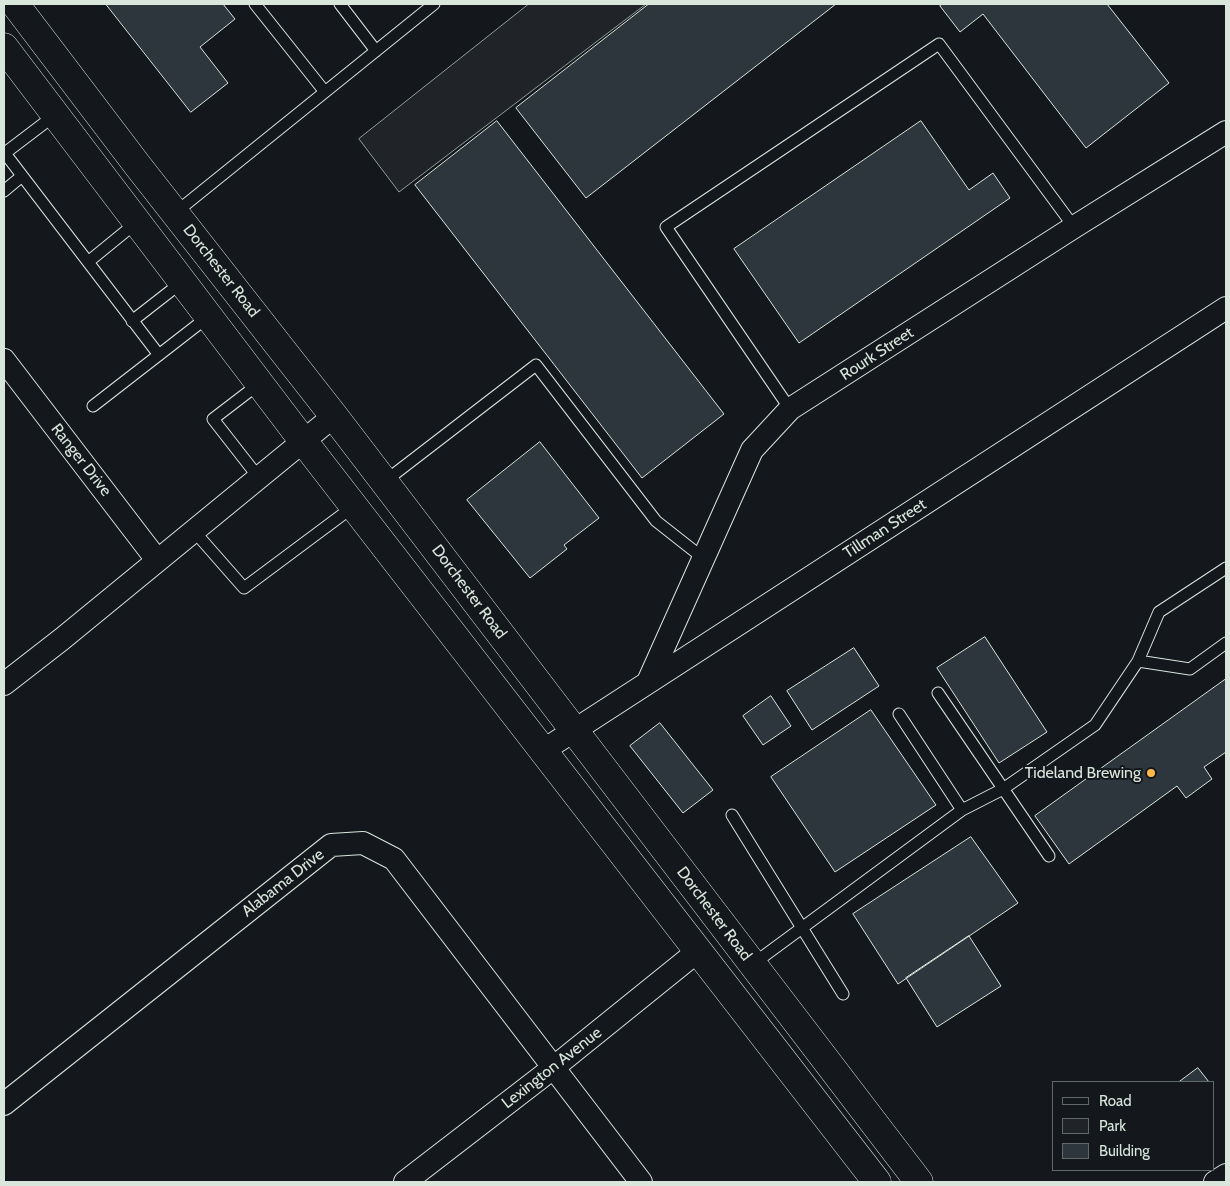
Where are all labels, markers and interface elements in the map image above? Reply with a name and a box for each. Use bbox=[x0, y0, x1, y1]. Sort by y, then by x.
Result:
street label: Dorchester Road bbox=[179, 221, 263, 321]
street label: Rourk Street bbox=[837, 323, 917, 385]
street label: Ranger Drive bbox=[47, 420, 115, 500]
street label: Tillman Street bbox=[840, 495, 930, 563]
street label: Dorchester Road bbox=[427, 541, 511, 643]
place label: Tideland Brewing bbox=[1025, 763, 1141, 783]
marker: Tideland Brewing bbox=[1145, 767, 1157, 779]
street label: Alabama Drive bbox=[238, 845, 328, 921]
street label: Dorchester Road bbox=[672, 863, 756, 965]
street label: Lexington Avenue bbox=[498, 1023, 606, 1113]
legend bbox=[1052, 1081, 1215, 1171]
text: Road bbox=[1099, 1092, 1132, 1110]
text: Park bbox=[1099, 1117, 1126, 1135]
text: Building bbox=[1099, 1142, 1150, 1160]

